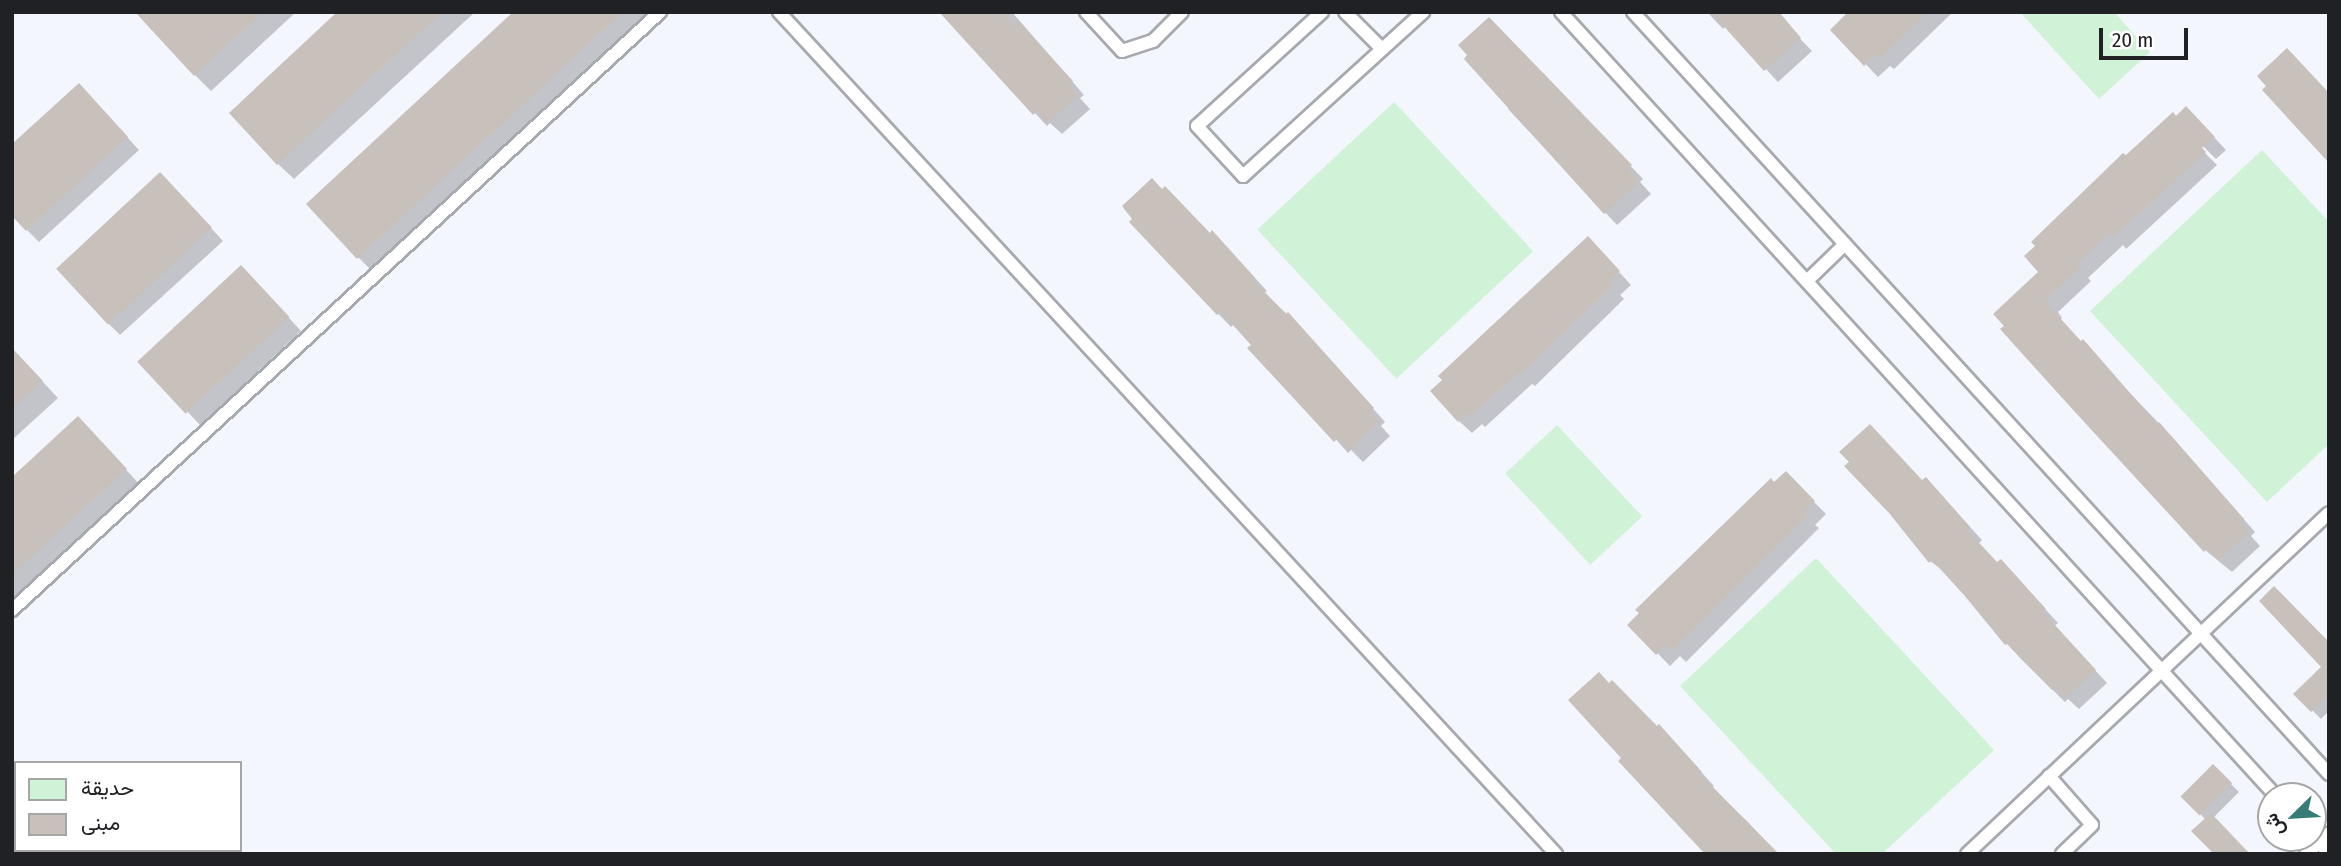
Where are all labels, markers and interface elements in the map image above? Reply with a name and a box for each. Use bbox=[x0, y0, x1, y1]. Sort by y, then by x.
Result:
scale bar bbox=[2103, 14, 2192, 58]
text: 20 m bbox=[2112, 27, 2153, 53]
legend bbox=[14, 761, 242, 852]
text: حديقة bbox=[81, 775, 134, 801]
north arrow bbox=[2257, 782, 2327, 852]
text: مبنى bbox=[81, 810, 120, 836]
text: ش bbox=[2259, 810, 2289, 840]

